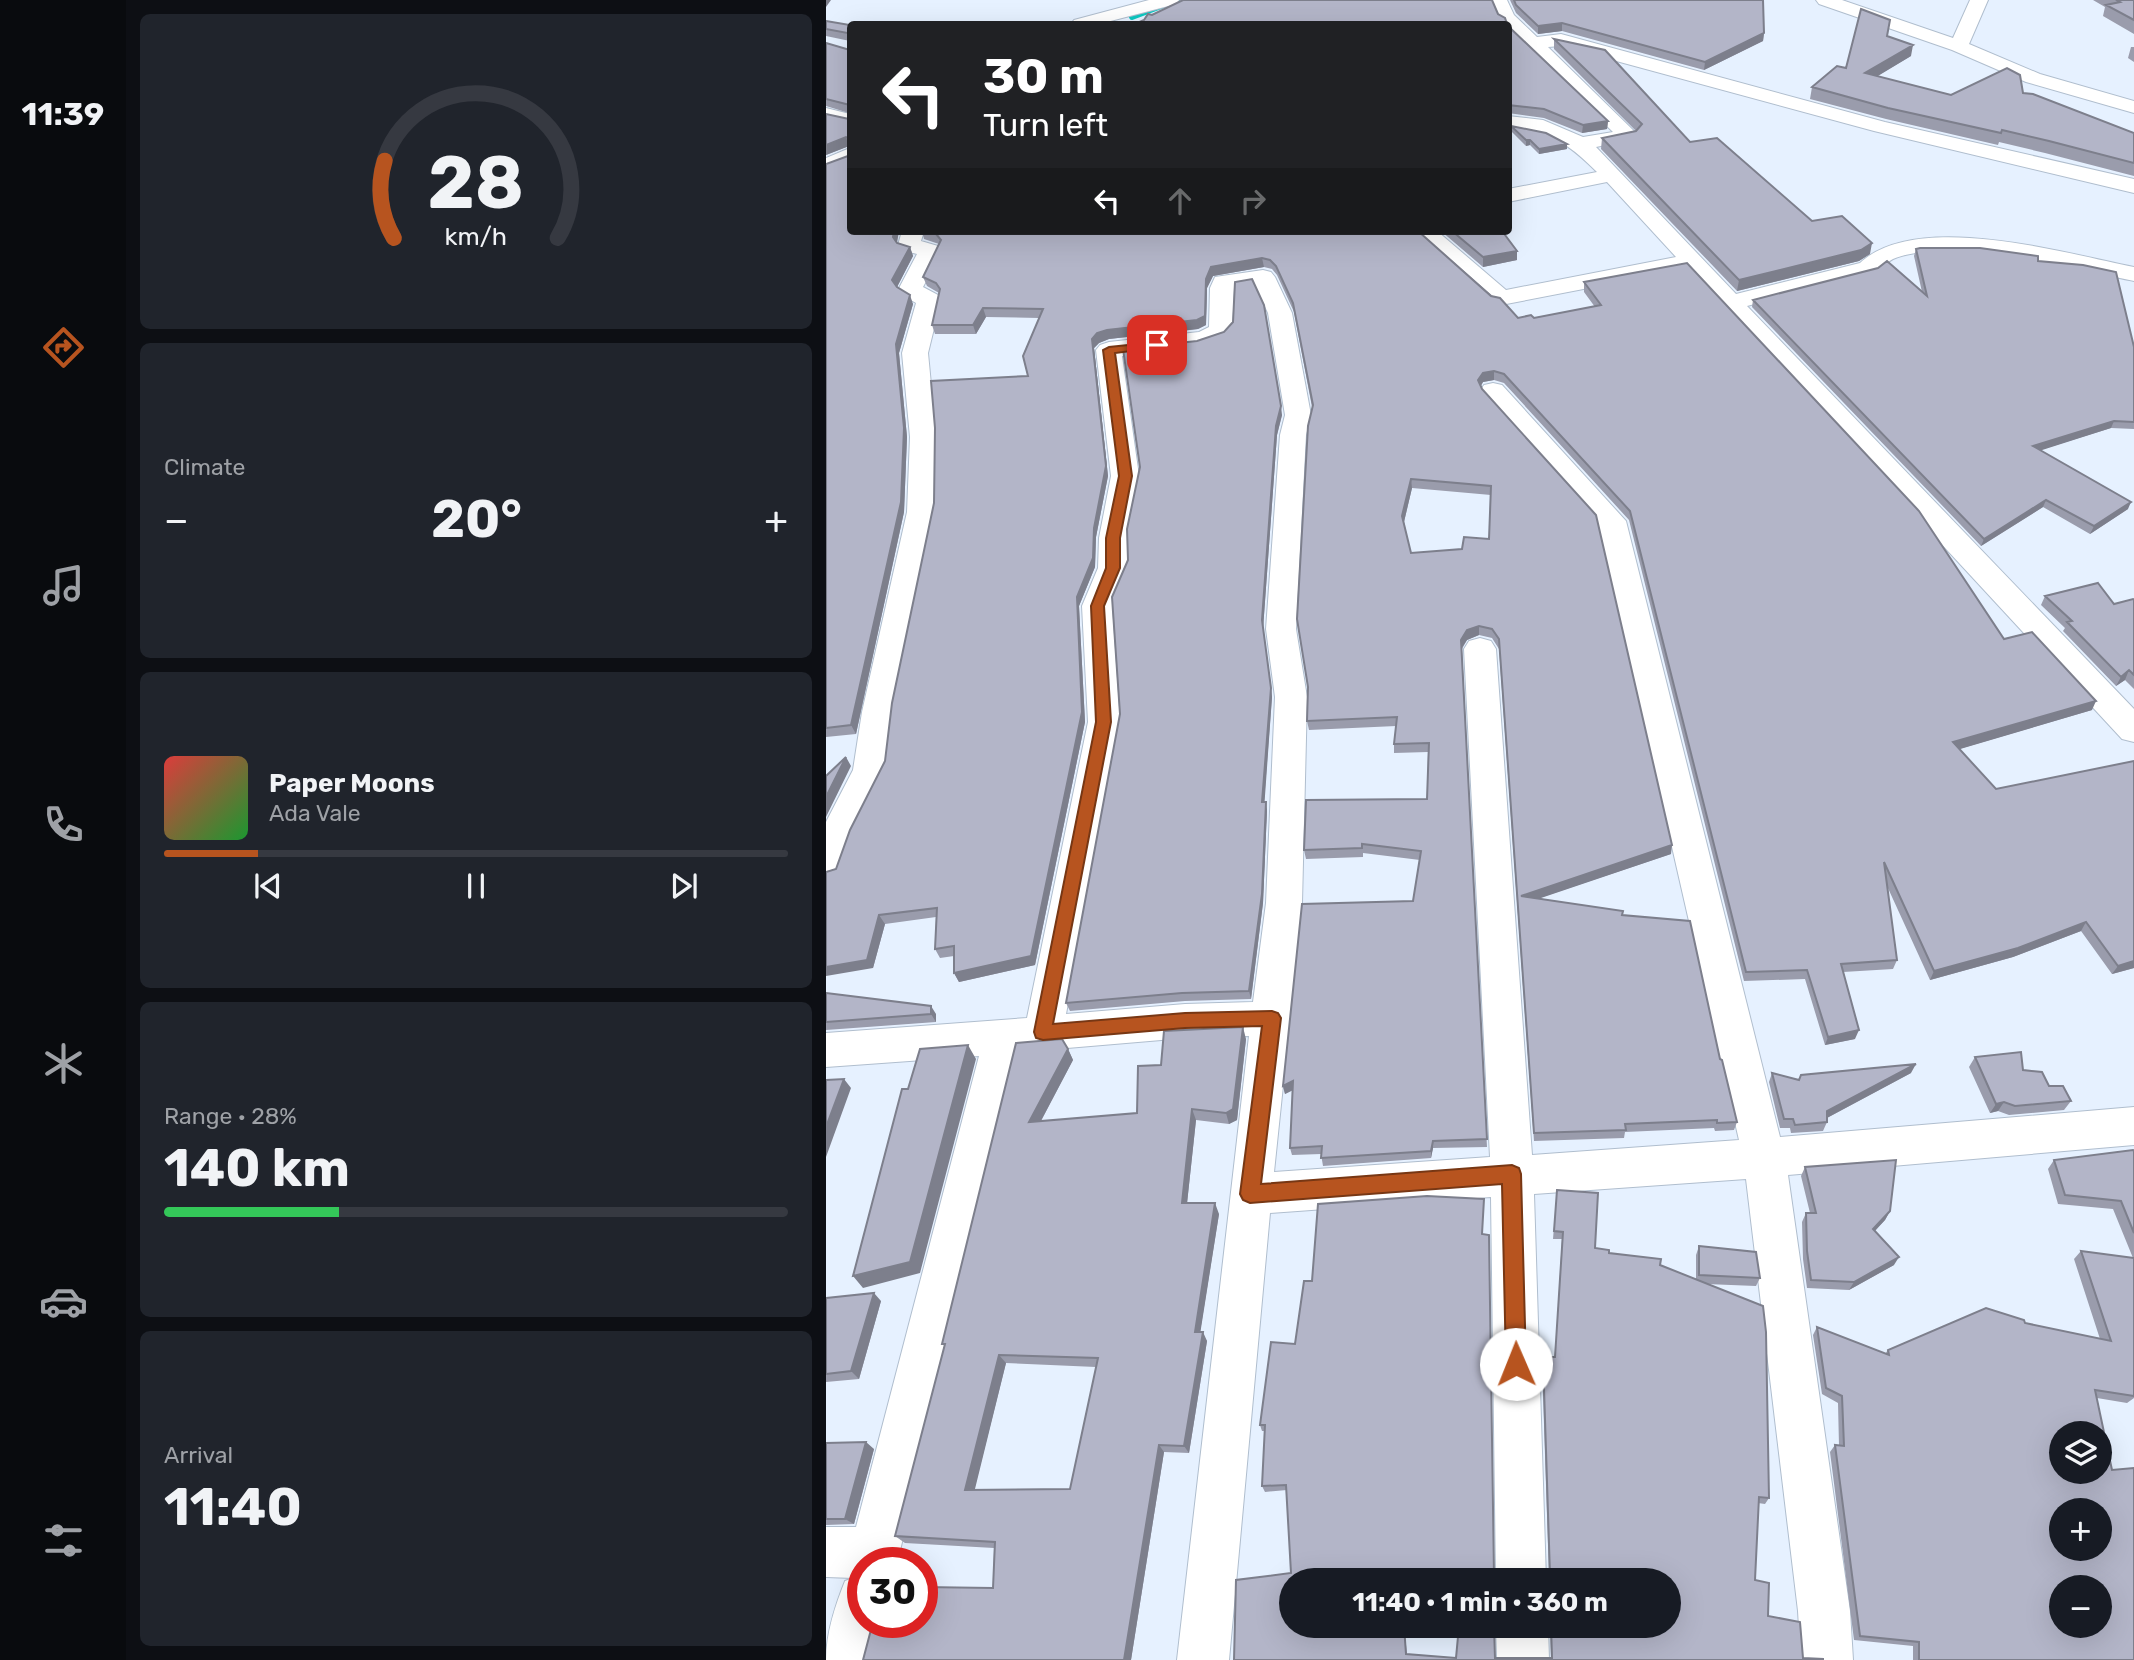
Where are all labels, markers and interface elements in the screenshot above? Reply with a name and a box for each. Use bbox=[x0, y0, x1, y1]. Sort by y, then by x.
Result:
text: 30 m bbox=[983, 47, 1104, 105]
icon: left bbox=[868, 49, 959, 140]
text: 11:39 bbox=[22, 95, 104, 133]
text: Turn left bbox=[983, 106, 1108, 144]
text: 28 bbox=[428, 140, 524, 226]
icon: left bbox=[1088, 182, 1126, 220]
icon: ahead bbox=[1161, 182, 1199, 220]
icon: right bbox=[1234, 182, 1272, 220]
text: km/h bbox=[445, 221, 507, 250]
pin bbox=[1127, 315, 1187, 375]
icon: directions bbox=[39, 323, 88, 372]
icon: arrive bbox=[1138, 326, 1176, 364]
text: Climate bbox=[164, 453, 245, 481]
text: 20° bbox=[431, 488, 522, 550]
text: − bbox=[164, 497, 189, 543]
text: + bbox=[764, 497, 788, 543]
icon: music bbox=[39, 561, 88, 610]
text: Paper Moons bbox=[269, 768, 435, 799]
text: Ada Vale bbox=[269, 799, 361, 827]
icon: phone bbox=[39, 800, 88, 849]
icon: previous bbox=[249, 867, 287, 905]
icon: pause bbox=[457, 867, 495, 905]
icon: next bbox=[665, 867, 703, 905]
icon: climate bbox=[39, 1039, 88, 1088]
text: Range · 28% bbox=[164, 1102, 297, 1130]
text: 140 km bbox=[164, 1137, 350, 1199]
icon: car bbox=[39, 1277, 88, 1326]
position arrow bbox=[1479, 1327, 1553, 1401]
map controls bbox=[2049, 1421, 2112, 1638]
button: layers bbox=[2049, 1421, 2112, 1484]
text: Arrival bbox=[164, 1441, 233, 1469]
text: 11:40 bbox=[164, 1476, 302, 1538]
button: + bbox=[2049, 1498, 2112, 1561]
icon: filters bbox=[39, 1516, 88, 1565]
speed limit sign: 30 bbox=[847, 1547, 938, 1638]
button: − bbox=[2049, 1575, 2112, 1638]
text: 11:40 · 1 min · 360 m bbox=[1352, 1587, 1608, 1618]

